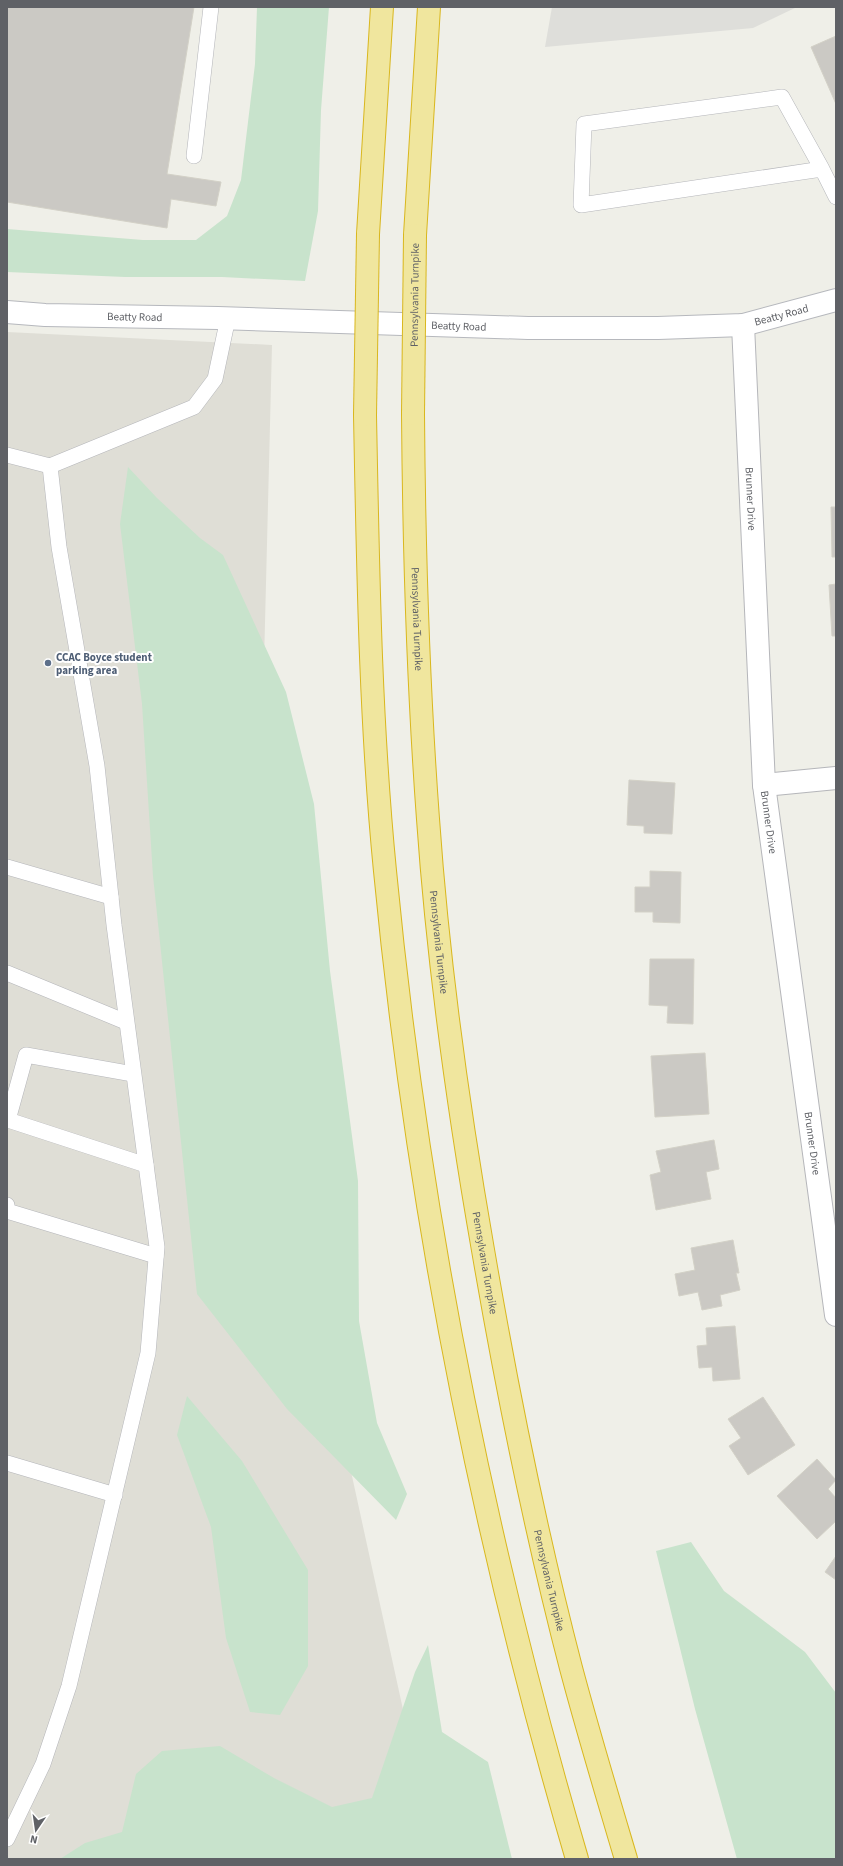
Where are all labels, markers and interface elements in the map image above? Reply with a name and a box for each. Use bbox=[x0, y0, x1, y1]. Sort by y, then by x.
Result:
street label: Pennsylvania Turnpike bbox=[407, 242, 423, 347]
street label: Beatty Road bbox=[753, 301, 810, 330]
street label: Beatty Road bbox=[107, 309, 163, 325]
street label: Beatty Road bbox=[431, 318, 487, 335]
street label: Brunner Drive bbox=[741, 467, 759, 532]
street label: Pennsylvania Turnpike bbox=[408, 567, 426, 672]
place label: CCAC Boyce student parking area bbox=[56, 650, 153, 678]
marker: CCAC Boyce student parking area bbox=[43, 658, 53, 668]
street label: Brunner Drive bbox=[757, 790, 780, 855]
street label: Pennsylvania Turnpike bbox=[426, 890, 452, 995]
street label: Brunner Drive bbox=[800, 1111, 824, 1176]
street label: Pennsylvania Turnpike bbox=[469, 1210, 501, 1316]
street label: Pennsylvania Turnpike bbox=[530, 1528, 568, 1633]
north arrow bbox=[16, 1810, 56, 1850]
text: N bbox=[29, 1831, 39, 1847]

